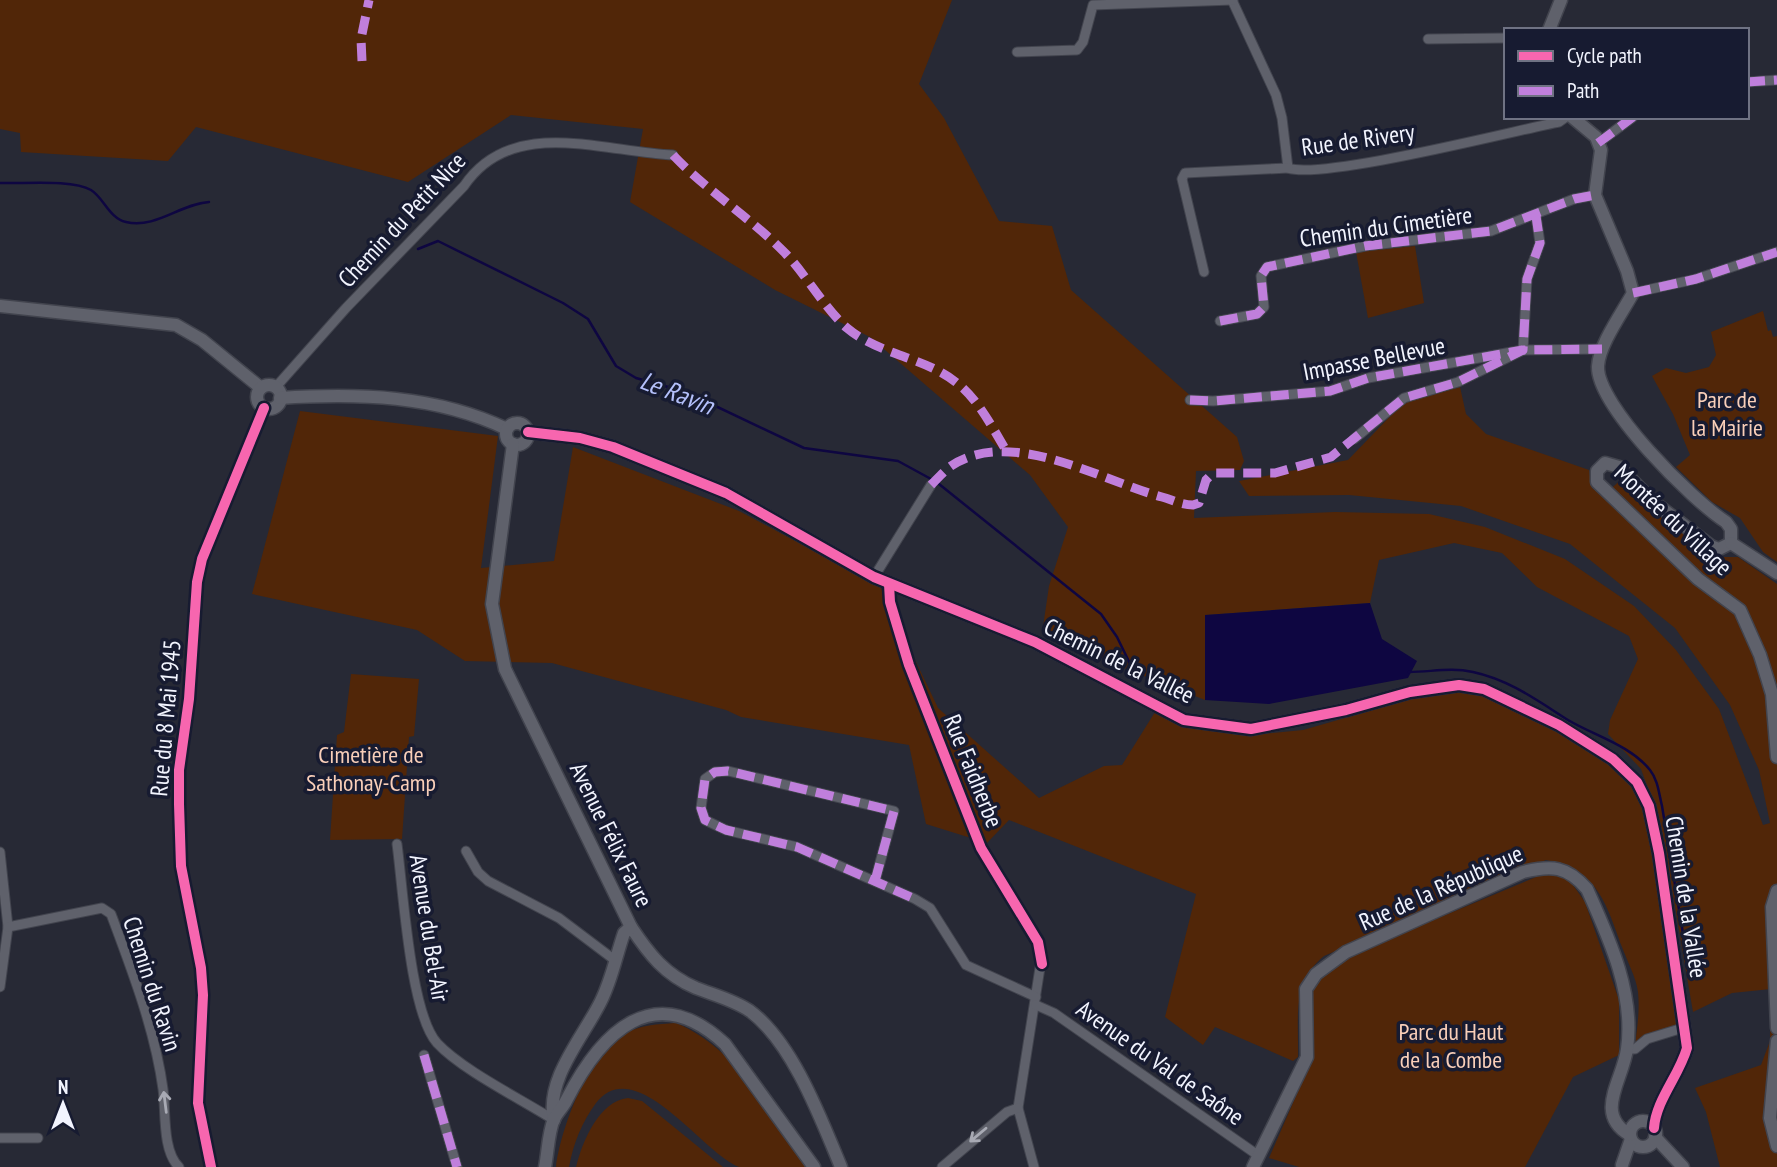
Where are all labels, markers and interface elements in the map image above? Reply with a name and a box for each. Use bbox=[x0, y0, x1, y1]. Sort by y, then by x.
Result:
legend bbox=[1504, 28, 1749, 119]
text: Cycle path bbox=[1567, 42, 1642, 69]
text: Path bbox=[1567, 77, 1599, 104]
street label: Rue de Rivery bbox=[1299, 116, 1416, 163]
street label: Chemin du Petit Nice bbox=[331, 146, 472, 294]
street label: Chemin du Cimetière bbox=[1298, 199, 1474, 254]
street label: Impasse Bellevue bbox=[1300, 330, 1448, 387]
water label: Le Ravin bbox=[636, 364, 720, 422]
park label: Parc de la Mairie bbox=[1691, 384, 1763, 443]
street label: Montée du Village bbox=[1608, 457, 1739, 582]
street label: Chemin de la Vallée bbox=[1039, 611, 1200, 710]
street label: Rue du 8 Mai 1945 bbox=[143, 638, 188, 798]
street label: Rue Faidherbe bbox=[937, 710, 1010, 832]
park label: Cimetière de Sathonay-Camp bbox=[306, 739, 436, 798]
street label: Avenue Félix Faure bbox=[563, 757, 660, 912]
street label: Chemin de la Vallée bbox=[1658, 814, 1715, 980]
street label: Rue de la République bbox=[1354, 838, 1527, 937]
street label: Avenue du Bel-Air bbox=[403, 852, 456, 1004]
street label: Chemin du Ravin bbox=[116, 912, 189, 1055]
street label: Avenue du Val de Saône bbox=[1070, 993, 1250, 1132]
park label: Parc du Haut de la Combe bbox=[1399, 1016, 1504, 1075]
north arrow bbox=[28, 1069, 98, 1139]
text: N bbox=[58, 1075, 68, 1099]
one-way arrow bbox=[158, 1091, 171, 1114]
one-way arrow bbox=[970, 1127, 988, 1143]

